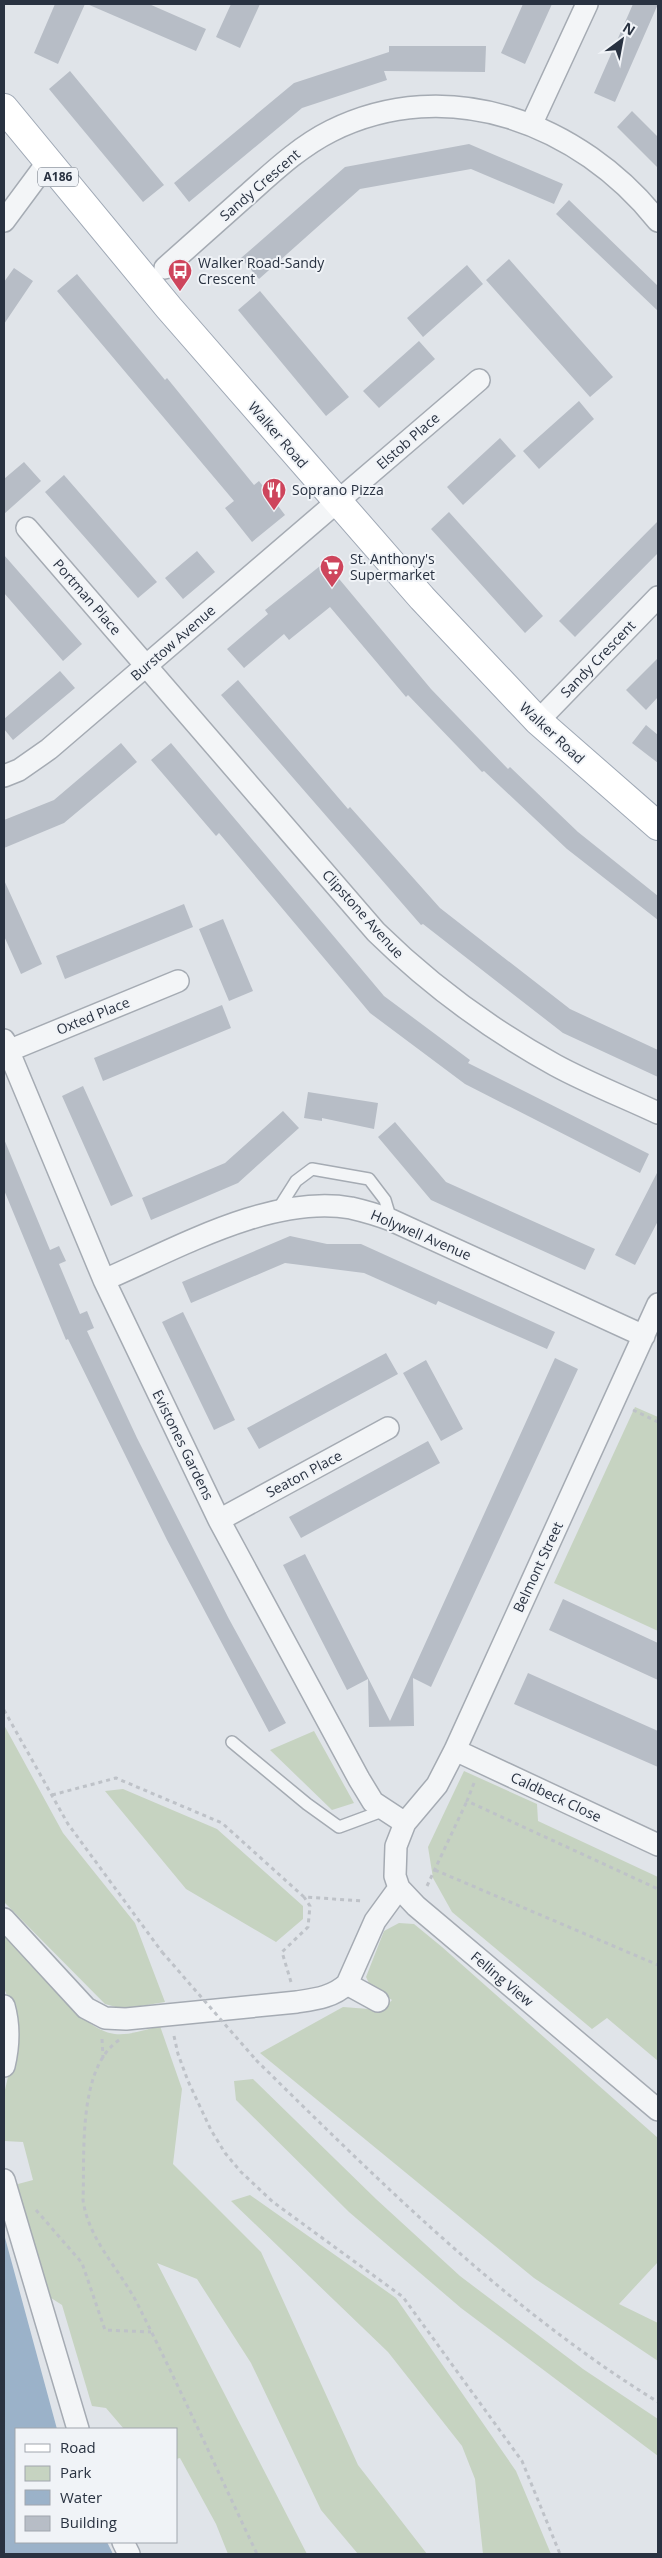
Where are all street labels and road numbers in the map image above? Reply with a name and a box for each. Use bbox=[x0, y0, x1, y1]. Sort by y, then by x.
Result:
street label: Sandy Crescent bbox=[216, 144, 304, 225]
road number: A186 bbox=[38, 168, 78, 186]
street label: Walker Road bbox=[244, 397, 313, 472]
street label: Elstob Place bbox=[372, 408, 443, 473]
street label: Portman Place bbox=[49, 555, 126, 639]
street label: Burstow Avenue bbox=[126, 600, 219, 685]
street label: Sandy Crescent bbox=[556, 616, 639, 701]
street label: Walker Road bbox=[516, 698, 589, 768]
street label: Clipstone Avenue bbox=[318, 865, 408, 962]
street label: Oxted Place bbox=[53, 992, 132, 1039]
street label: Holywell Avenue bbox=[368, 1205, 474, 1264]
street label: Evistones Gardens bbox=[148, 1386, 219, 1503]
street label: Seaton Place bbox=[263, 1446, 345, 1501]
street label: Belmont Street bbox=[508, 1518, 567, 1615]
street label: Caldbeck Close bbox=[508, 1767, 605, 1826]
street label: Felling View bbox=[467, 1947, 538, 2010]

